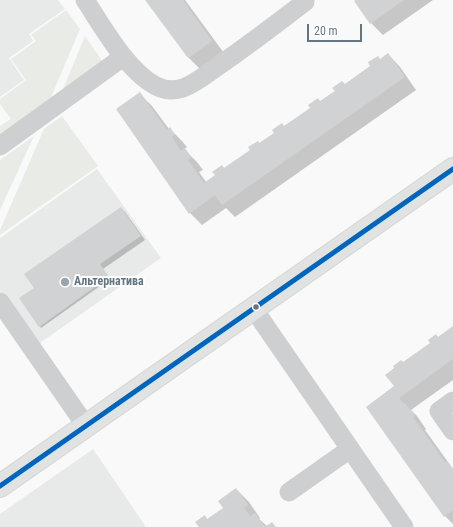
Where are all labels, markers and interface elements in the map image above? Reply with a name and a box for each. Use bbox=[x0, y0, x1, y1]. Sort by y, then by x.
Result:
scale bar bbox=[309, 16, 364, 42]
text: 20 m bbox=[314, 24, 338, 38]
place label: Альтернатива bbox=[74, 275, 144, 289]
marker: Альтернатива bbox=[59, 276, 71, 288]
unlabelled marker bbox=[251, 302, 261, 312]

